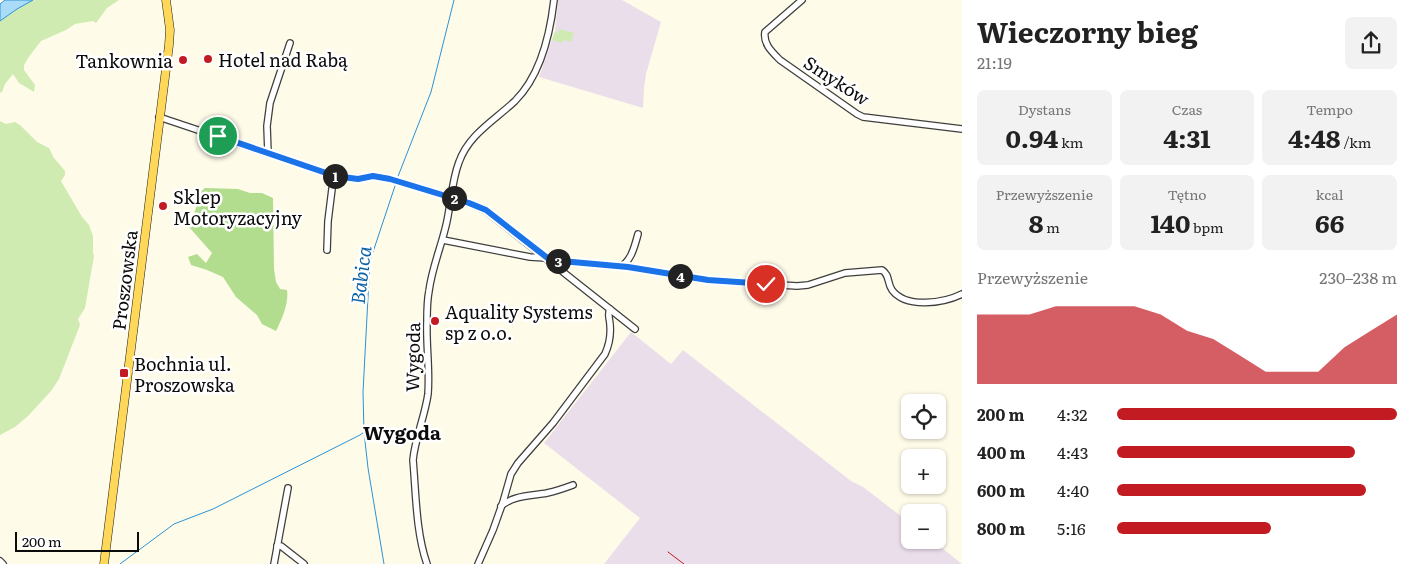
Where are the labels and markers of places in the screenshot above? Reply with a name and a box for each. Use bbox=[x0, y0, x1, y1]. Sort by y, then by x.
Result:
place label: Hotel nad Rabą bbox=[218, 46, 348, 73]
place label: Tankownia bbox=[75, 47, 173, 74]
marker: Hotel nad Rabą bbox=[202, 53, 214, 65]
marker: Tankownia bbox=[177, 54, 189, 66]
pin bbox=[197, 115, 239, 157]
pin: 1 bbox=[322, 164, 348, 188]
place label: Sklep Motoryzacyjny bbox=[173, 183, 303, 231]
pin: 2 bbox=[442, 186, 466, 210]
marker: Sklep Motoryzacyjny bbox=[157, 200, 169, 212]
pin: 3 bbox=[546, 248, 570, 274]
pin bbox=[745, 263, 787, 305]
pin: 4 bbox=[668, 264, 692, 288]
place label: Aquality Systems sp z o.o. bbox=[445, 298, 593, 346]
marker: Aquality Systems sp z o.o. bbox=[429, 315, 441, 327]
place label: Bochnia ul. Proszowska bbox=[134, 350, 235, 398]
marker: Bochnia ul. Proszowska bbox=[118, 367, 130, 379]

